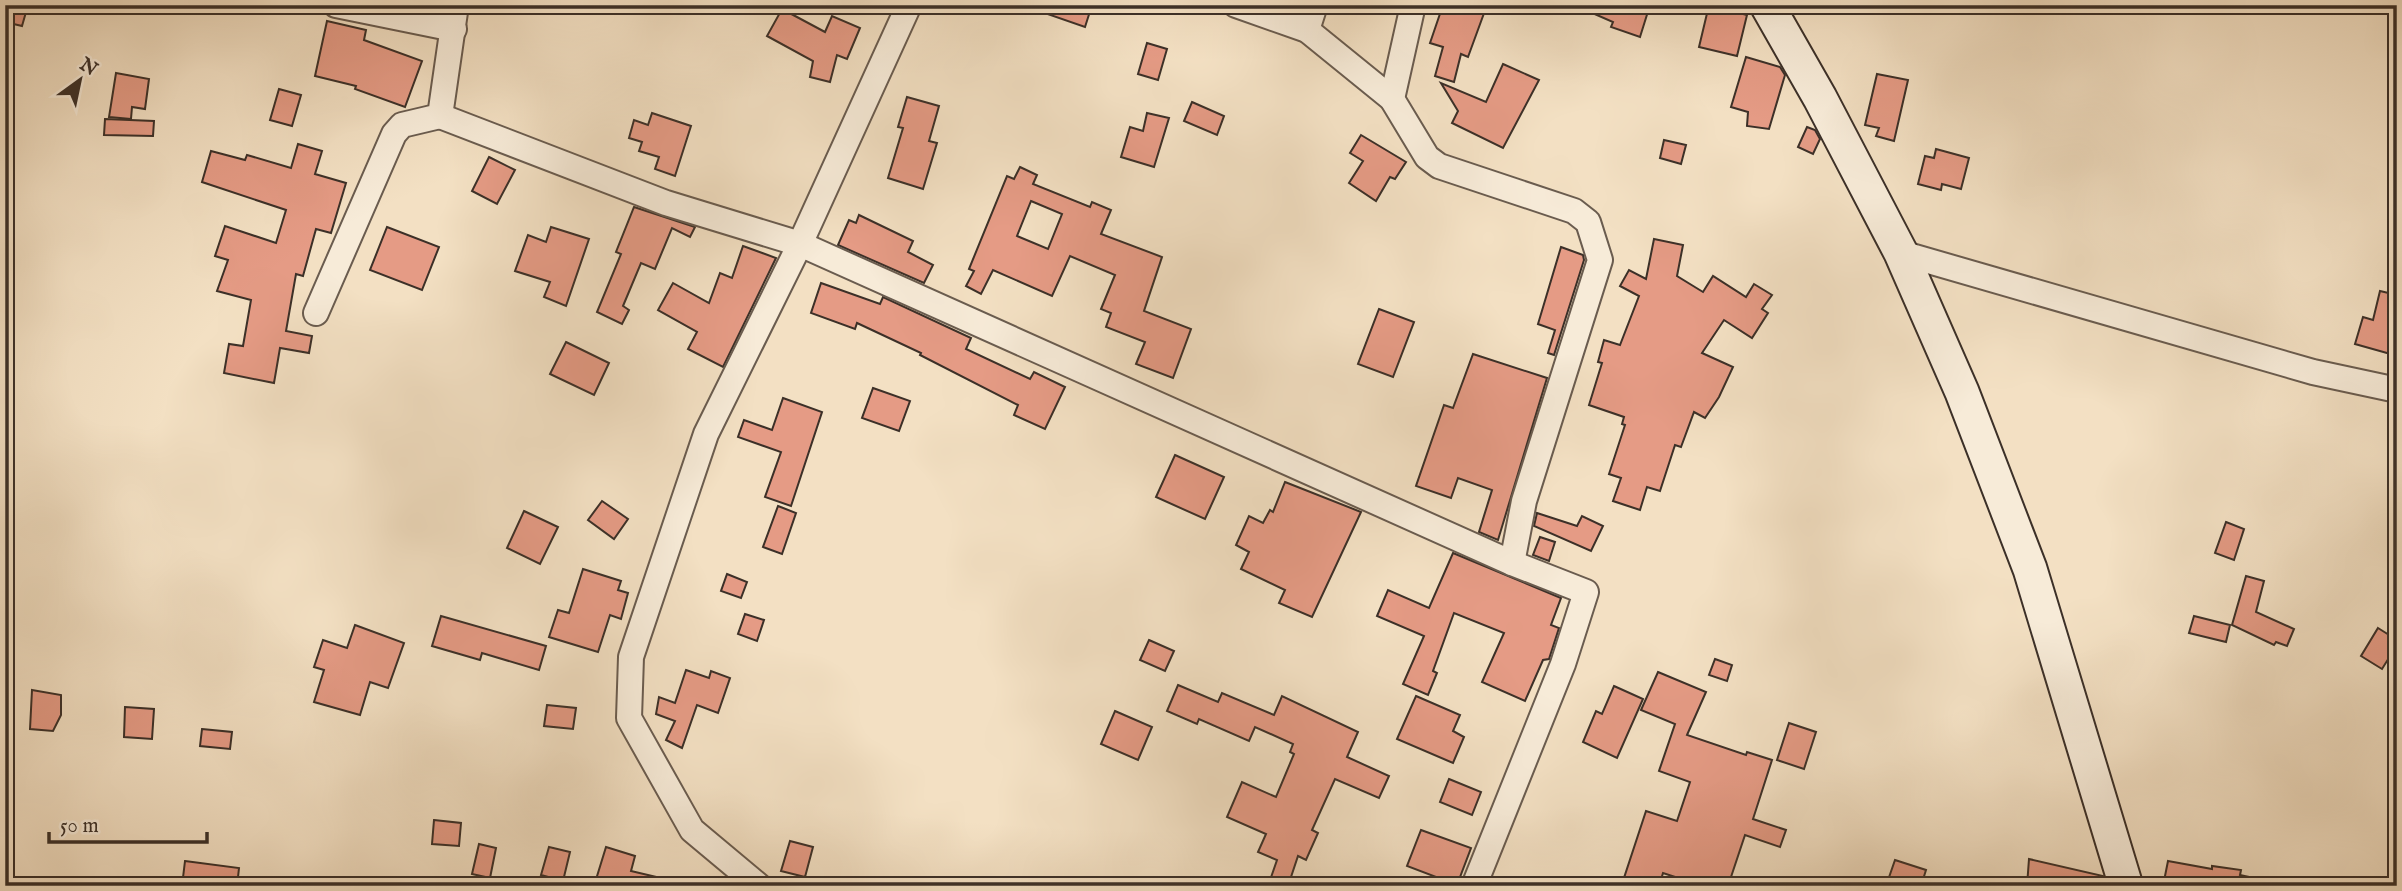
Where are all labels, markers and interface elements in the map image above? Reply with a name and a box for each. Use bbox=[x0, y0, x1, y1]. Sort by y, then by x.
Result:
north arrow bbox=[46, 46, 116, 116]
text: N bbox=[74, 52, 102, 82]
scale bar bbox=[49, 800, 206, 844]
text: 50 m bbox=[60, 813, 99, 840]

